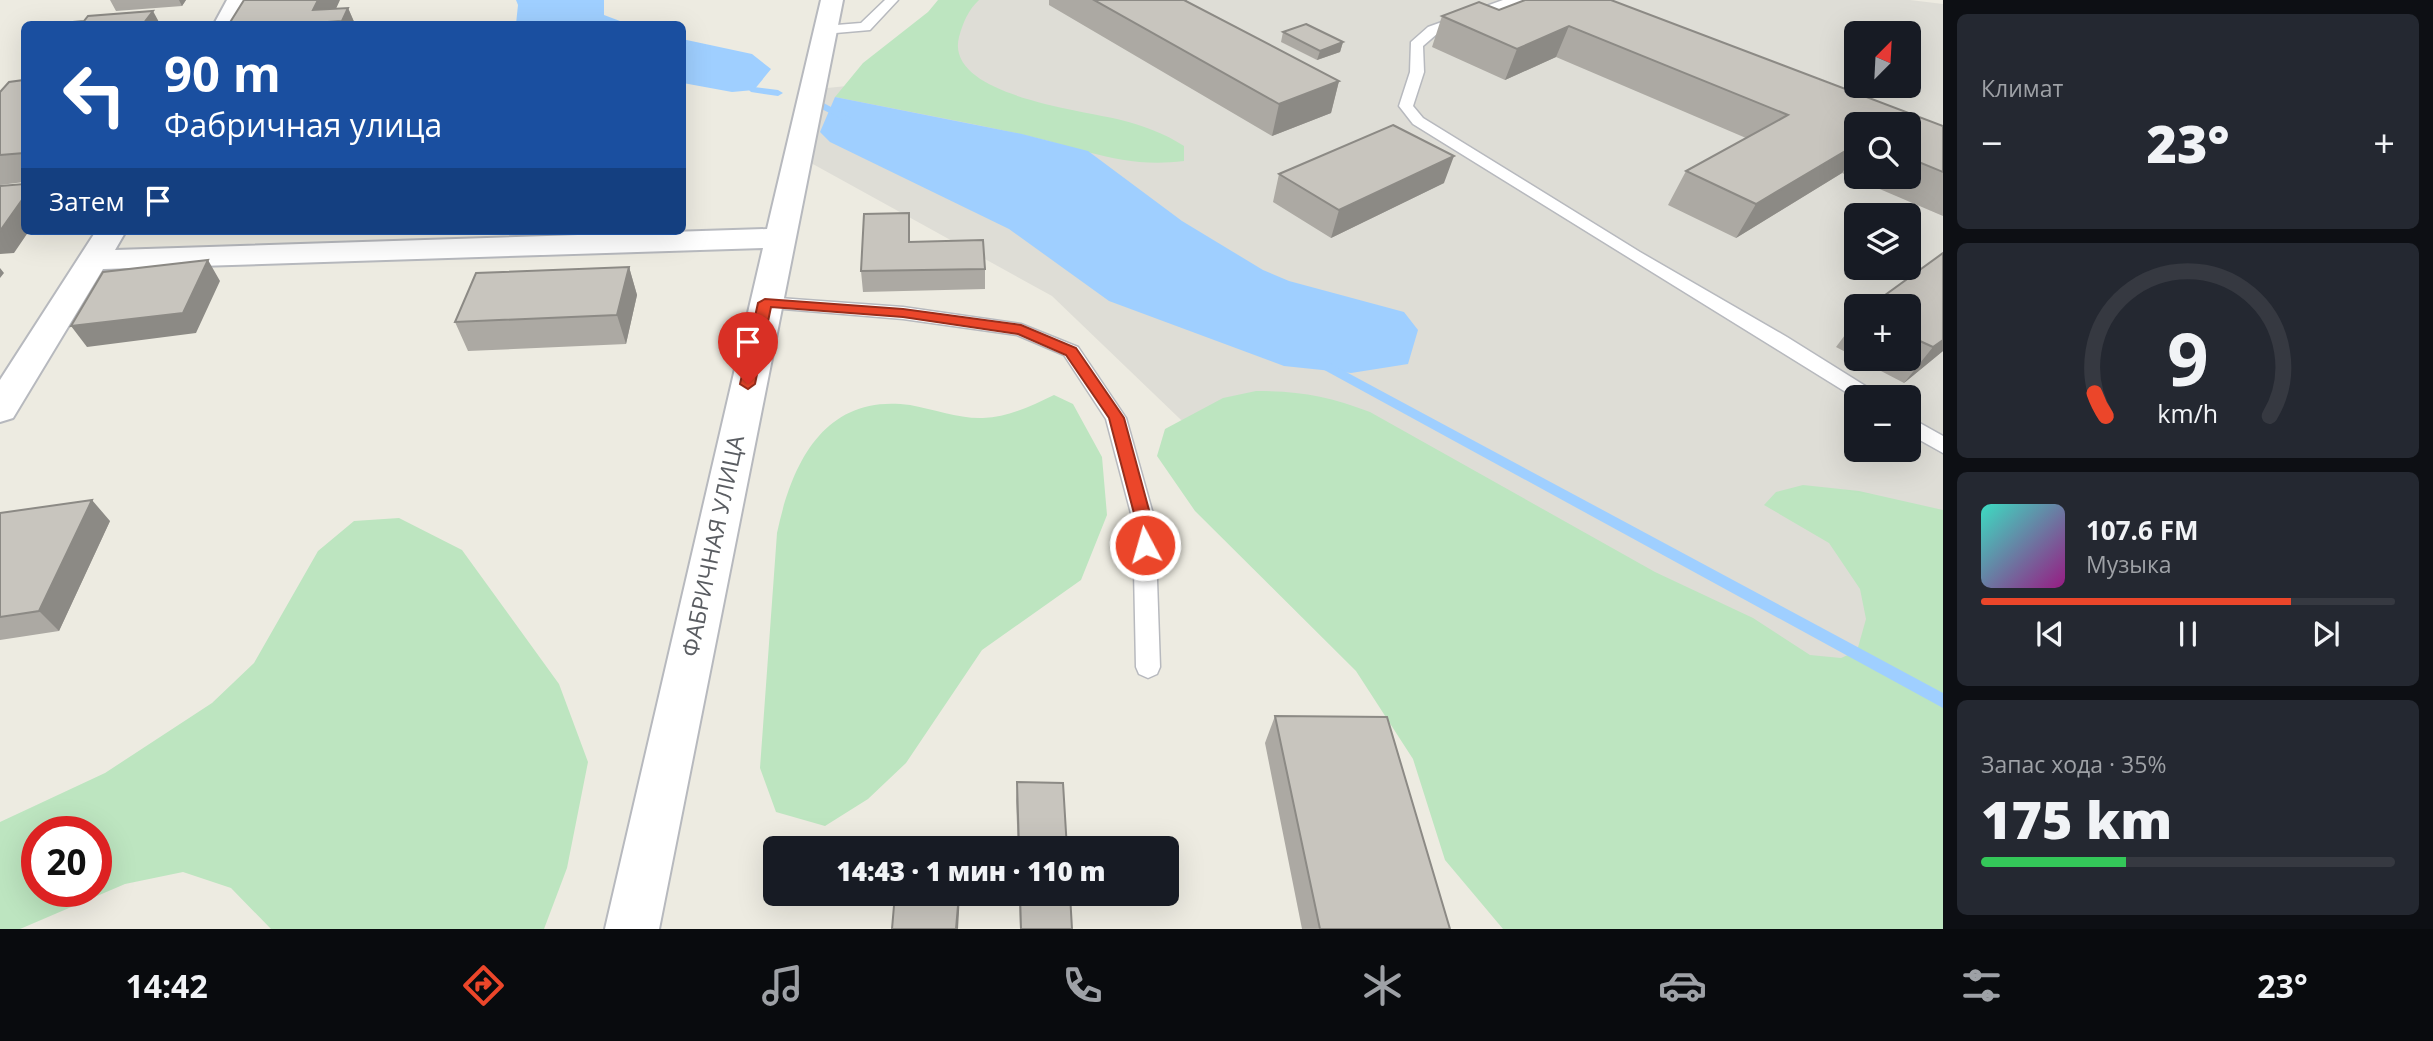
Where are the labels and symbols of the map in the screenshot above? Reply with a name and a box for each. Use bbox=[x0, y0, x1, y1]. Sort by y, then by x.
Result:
north arrow bbox=[1844, 21, 1922, 98]
pin bbox=[718, 312, 778, 384]
street label: ФАБРИЧНАЯ УЛИЦА bbox=[673, 432, 751, 659]
position arrow bbox=[1108, 508, 1182, 582]
speed limit sign: 20 bbox=[21, 816, 112, 907]

